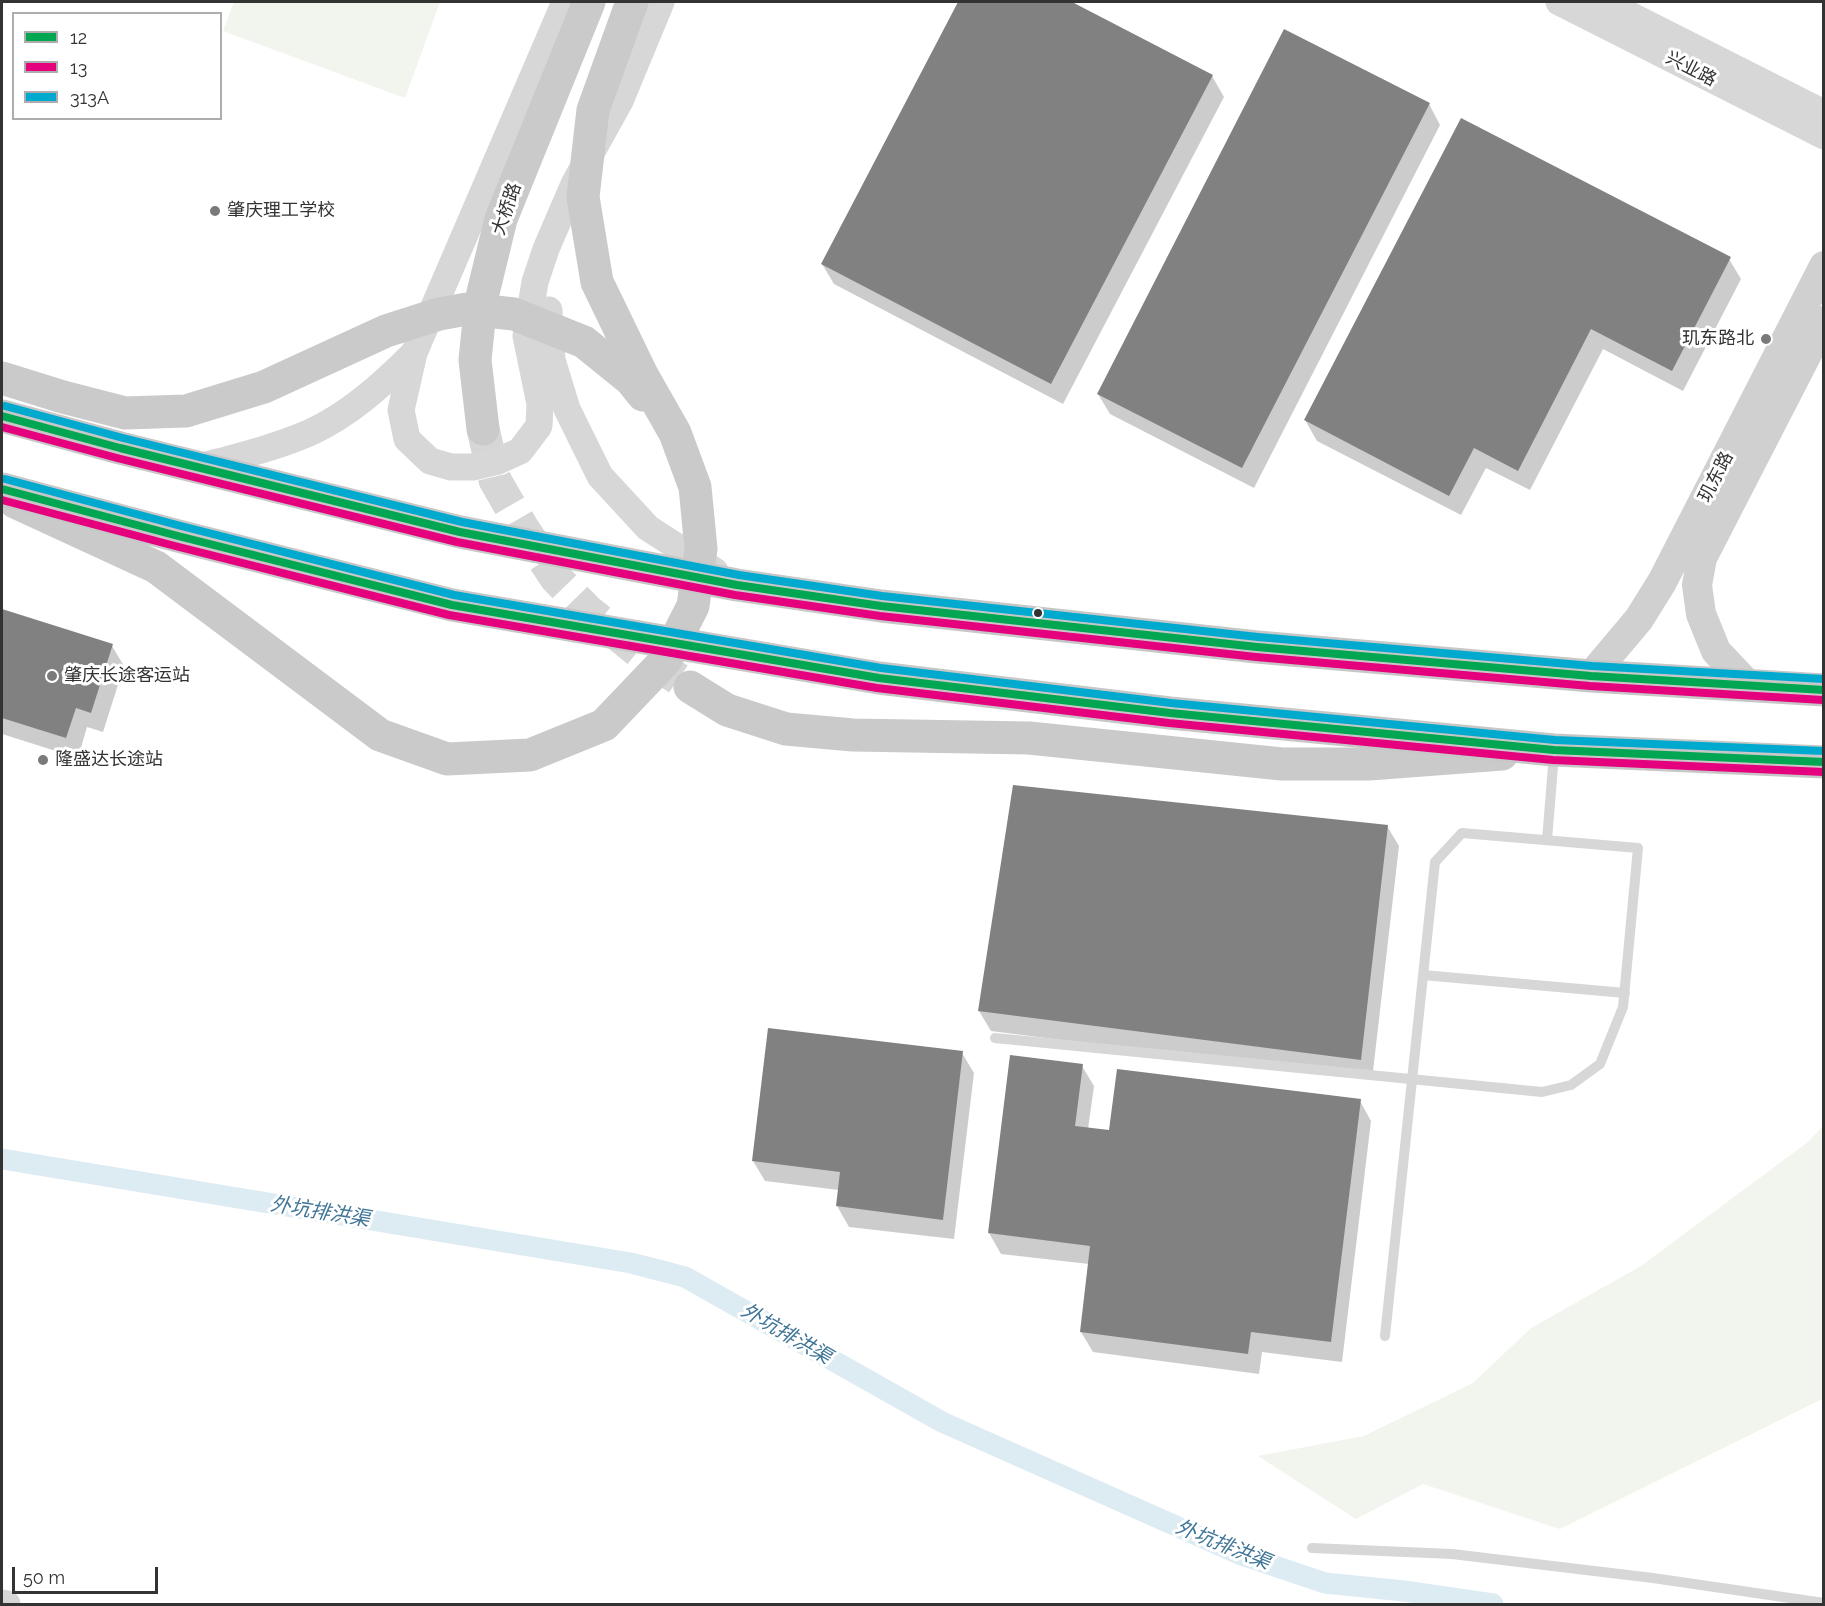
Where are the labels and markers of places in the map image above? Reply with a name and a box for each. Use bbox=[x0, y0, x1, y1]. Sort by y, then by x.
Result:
place label: 肇庆理工学校 bbox=[227, 200, 335, 222]
marker: 肇庆理工学校 bbox=[208, 204, 222, 218]
place label: 玑东路北 bbox=[1682, 328, 1754, 350]
marker: 玑东路北 bbox=[1759, 332, 1773, 346]
unlabelled marker bbox=[1032, 607, 1044, 619]
place label: 肇庆长途客运站 bbox=[64, 665, 190, 687]
marker: 肇庆长途客运站 bbox=[45, 669, 59, 683]
place label: 隆盛达长途站 bbox=[55, 749, 163, 771]
marker: 隆盛达长途站 bbox=[36, 753, 50, 767]

